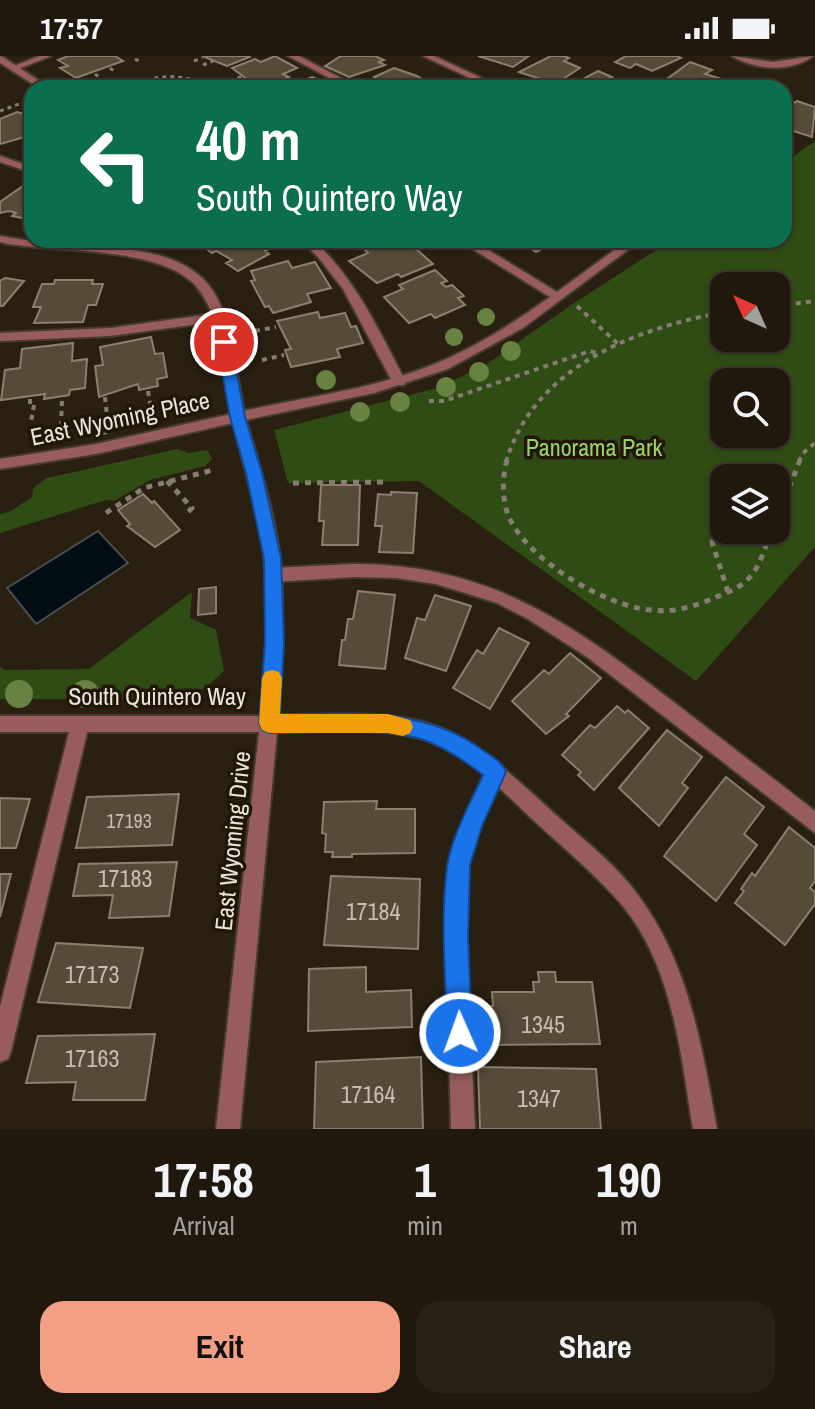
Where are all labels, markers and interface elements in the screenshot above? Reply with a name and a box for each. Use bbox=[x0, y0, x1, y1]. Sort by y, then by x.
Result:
text: 17:57 bbox=[40, 8, 103, 48]
text: 40 m bbox=[196, 102, 301, 177]
icon: left bbox=[64, 112, 168, 216]
text: South Quintero Way bbox=[196, 174, 462, 222]
north arrow bbox=[710, 272, 790, 352]
map controls bbox=[710, 272, 790, 544]
pin bbox=[190, 308, 258, 376]
icon: arrive bbox=[202, 320, 246, 364]
button: search bbox=[710, 368, 790, 448]
street label: East Wyoming Place bbox=[27, 383, 212, 453]
park label: Panorama Park bbox=[526, 431, 663, 463]
button: layers bbox=[710, 464, 790, 544]
street label: South Quintero Way bbox=[68, 680, 246, 712]
street label: East Wyoming Drive bbox=[207, 750, 257, 932]
house number: 17193 bbox=[106, 807, 152, 834]
house number: 17183 bbox=[98, 862, 152, 894]
house number: 17184 bbox=[346, 895, 400, 927]
house number: 17173 bbox=[65, 958, 119, 990]
position arrow bbox=[418, 991, 502, 1075]
house number: 1345 bbox=[521, 1008, 565, 1040]
house number: 17163 bbox=[65, 1042, 119, 1074]
house number: 17164 bbox=[341, 1078, 395, 1110]
house number: 1347 bbox=[517, 1082, 561, 1114]
text: 17:58 bbox=[153, 1147, 254, 1212]
text: 1 bbox=[414, 1147, 436, 1212]
text: 190 bbox=[596, 1147, 662, 1212]
text: Arrival bbox=[173, 1208, 234, 1243]
text: min bbox=[407, 1208, 443, 1243]
text: m bbox=[620, 1208, 638, 1243]
button: Exit bbox=[40, 1301, 400, 1393]
button: Share bbox=[416, 1301, 775, 1393]

